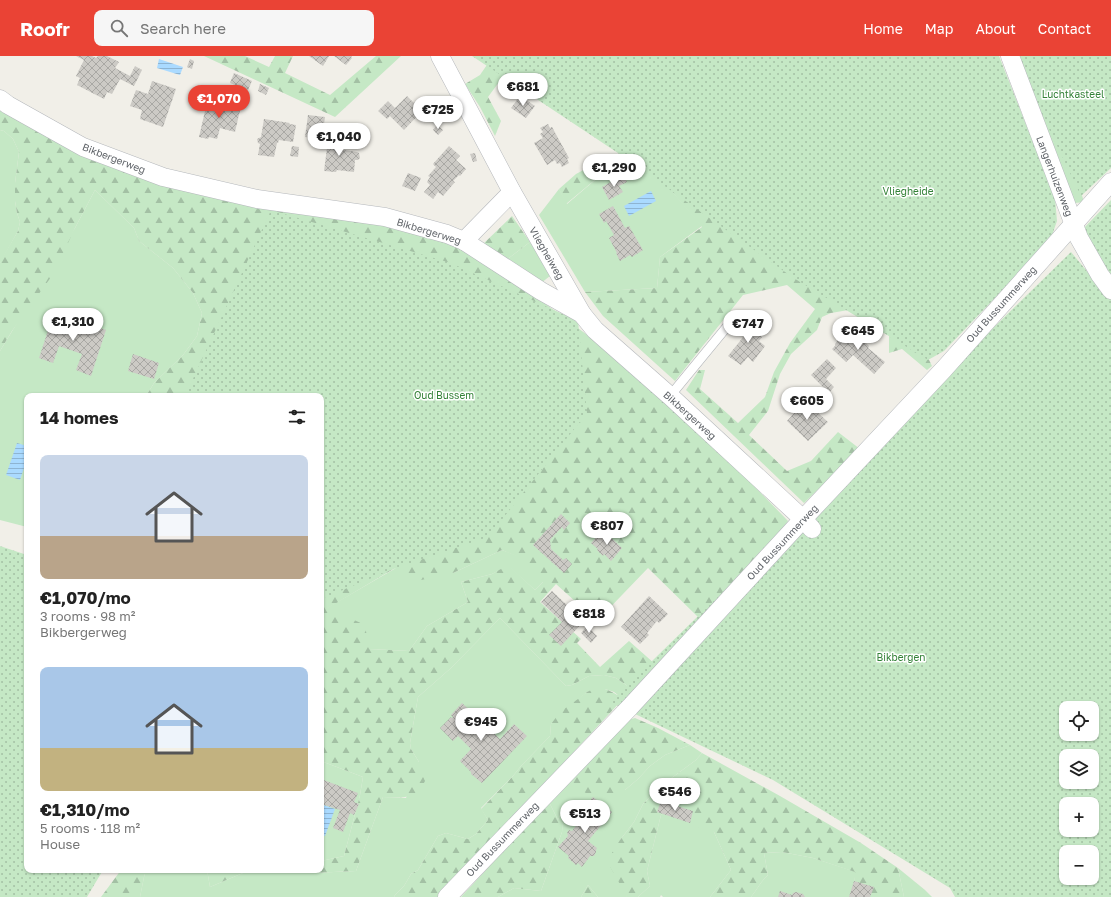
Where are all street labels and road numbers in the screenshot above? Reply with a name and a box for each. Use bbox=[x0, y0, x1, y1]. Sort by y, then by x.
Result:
street label: Langerhuizenweg bbox=[1034, 134, 1076, 218]
street label: Bikbergerweg bbox=[81, 140, 147, 176]
street label: Bikbergerweg bbox=[395, 215, 463, 247]
street label: Vliegheiweg bbox=[527, 224, 567, 282]
street label: Oud Bussummerweg bbox=[963, 263, 1039, 345]
street label: Bikbergerweg bbox=[661, 388, 719, 442]
street label: Oud Bussummerweg bbox=[744, 502, 820, 582]
street label: Oud Bussummerweg bbox=[463, 799, 541, 879]

